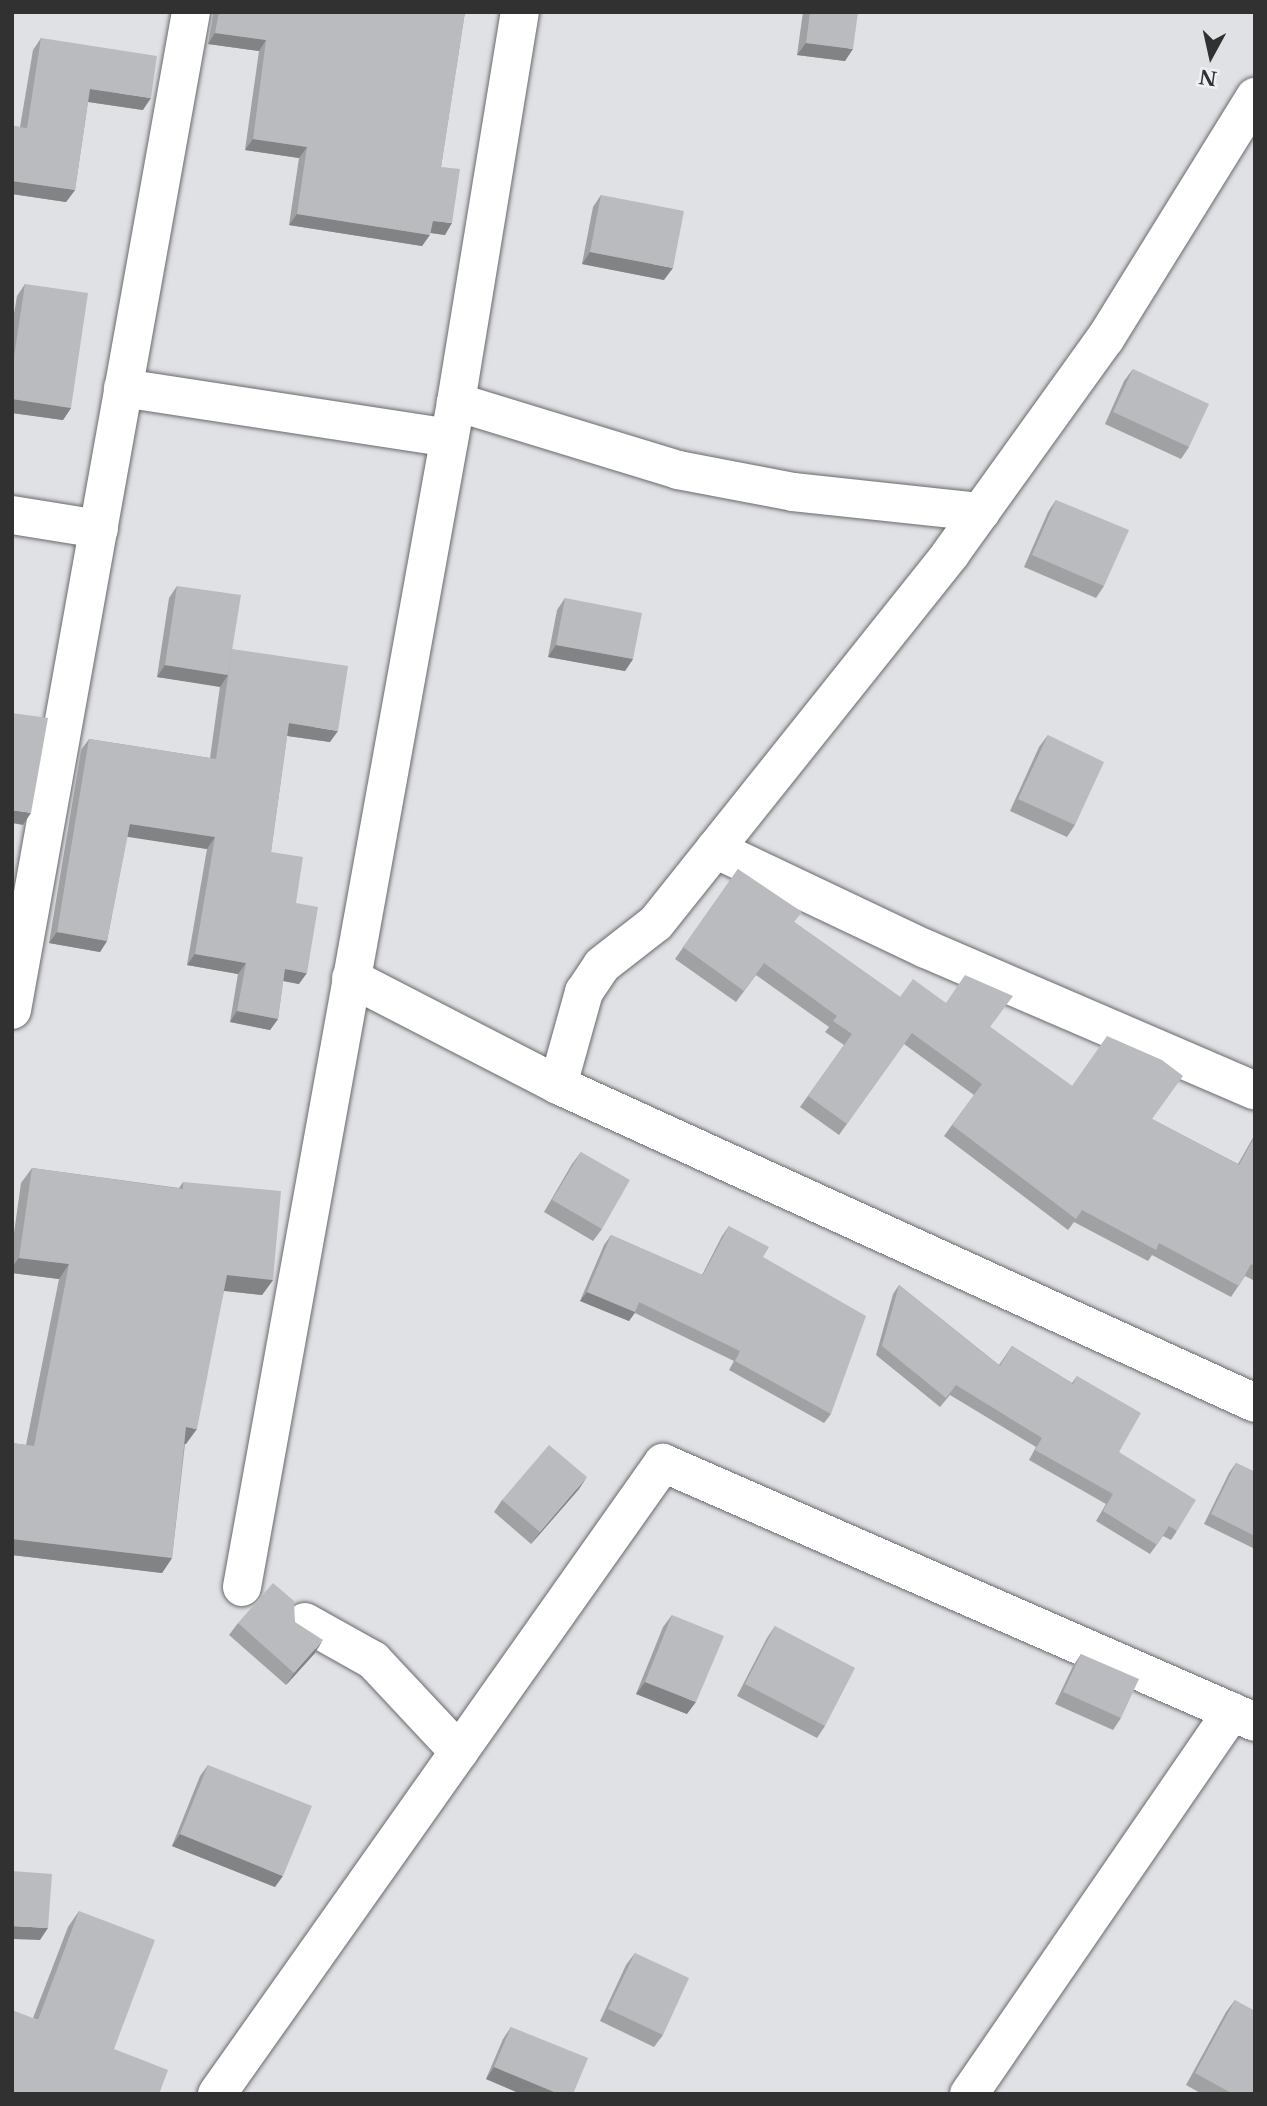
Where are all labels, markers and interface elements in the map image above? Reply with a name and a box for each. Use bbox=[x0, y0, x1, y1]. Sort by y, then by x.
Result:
north arrow bbox=[1176, 21, 1246, 91]
text: N bbox=[1198, 65, 1218, 90]

